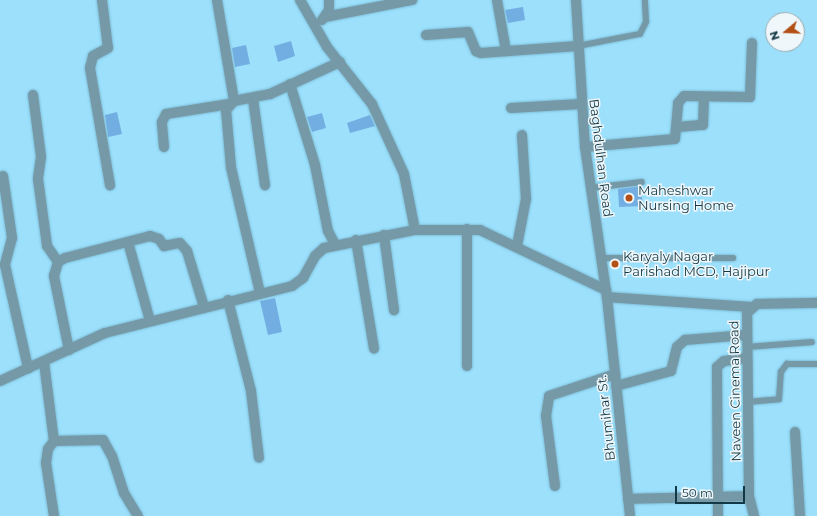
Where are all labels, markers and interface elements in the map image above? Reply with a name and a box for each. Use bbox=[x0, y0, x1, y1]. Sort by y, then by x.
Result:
north arrow bbox=[765, 12, 805, 52]
text: N bbox=[767, 29, 783, 42]
street label: Baghdulhan Road bbox=[586, 98, 616, 218]
place label: Maheshwar Nursing Home bbox=[638, 183, 734, 214]
marker: Maheshwar Nursing Home bbox=[623, 192, 635, 204]
place label: Karyaly Nagar Parishad MCD, Hajipur bbox=[623, 249, 770, 280]
marker: Karyaly Nagar Parishad MCD, Hajipur bbox=[610, 259, 620, 269]
street label: Naveen Cinema Road bbox=[726, 320, 744, 462]
street label: Bhumihar St. bbox=[594, 374, 618, 462]
scale bar bbox=[677, 478, 747, 504]
text: 50 m bbox=[682, 485, 713, 500]

